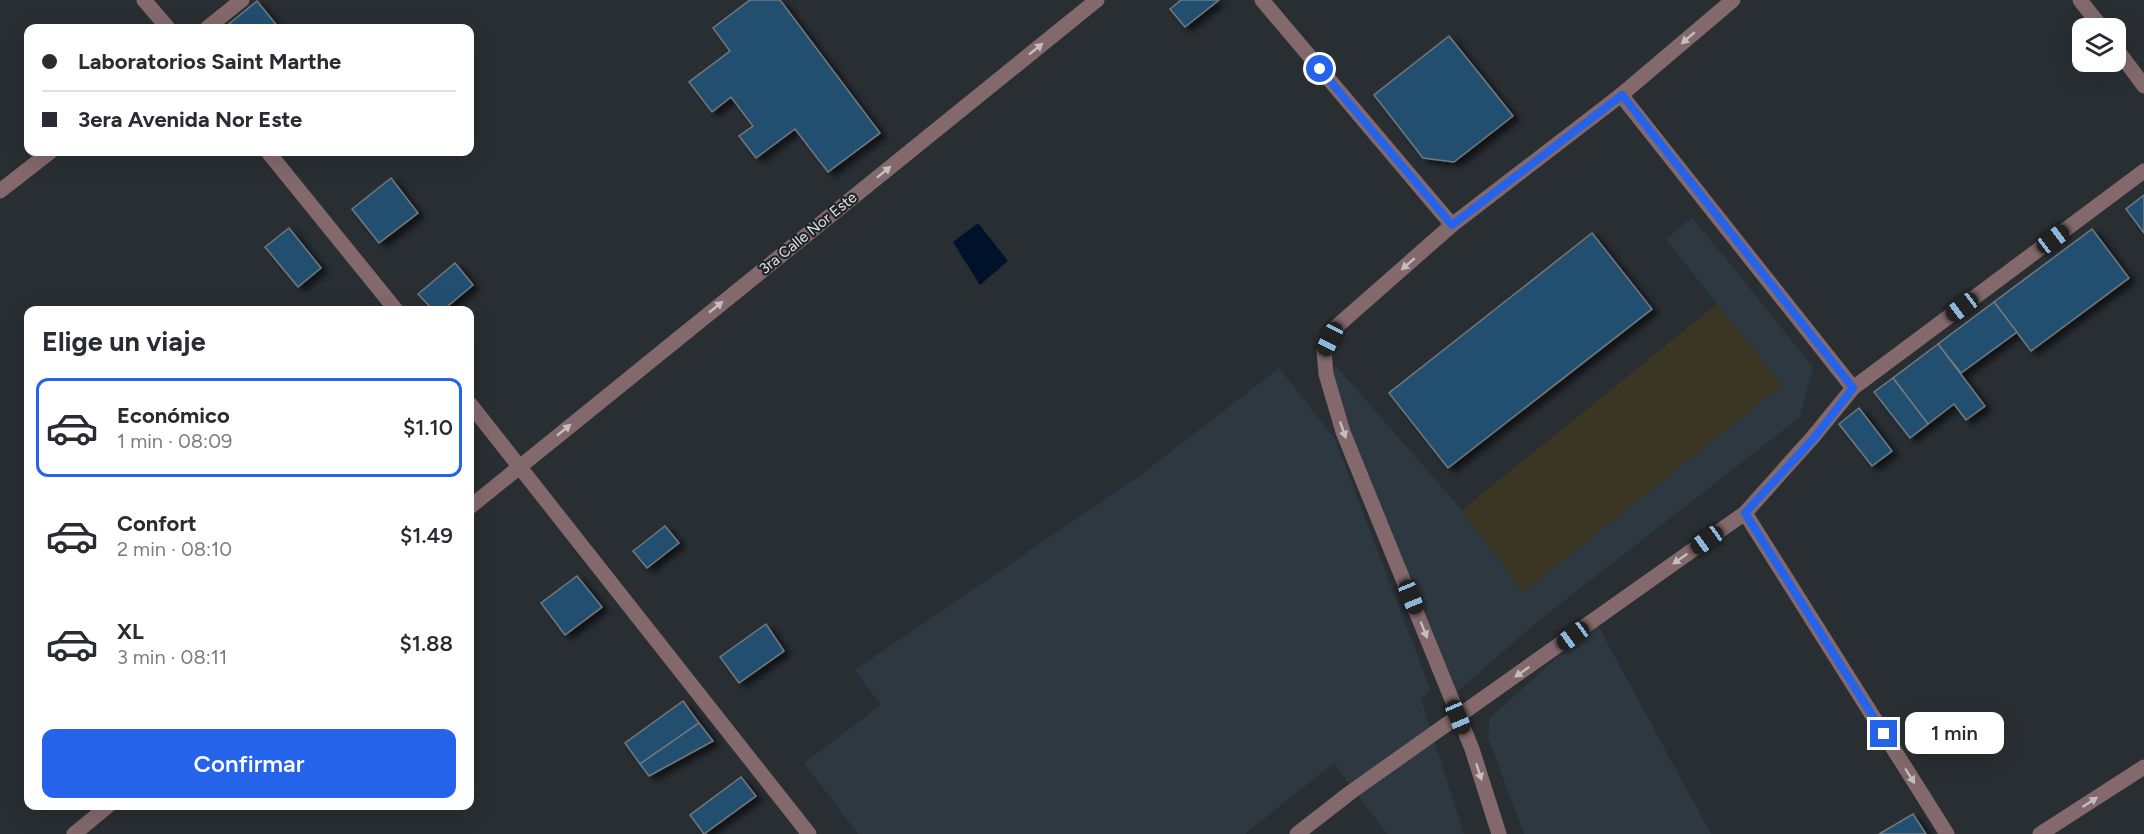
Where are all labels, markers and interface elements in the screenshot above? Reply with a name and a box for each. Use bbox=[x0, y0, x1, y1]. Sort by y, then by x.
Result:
map controls bbox=[2072, 18, 2126, 72]
button: layers bbox=[2072, 18, 2126, 72]
one-way arrow bbox=[1681, 31, 1696, 44]
one-way arrow bbox=[1028, 44, 1043, 56]
text: Laboratorios Saint Marthe bbox=[78, 48, 341, 75]
route start bbox=[1306, 55, 1333, 82]
text: 3era Avenida Nor Este bbox=[78, 106, 302, 133]
one-way arrow bbox=[876, 165, 892, 178]
street label: 3ra Calle Nor Este bbox=[756, 188, 860, 278]
car bbox=[2033, 221, 2073, 257]
one-way arrow bbox=[1400, 257, 1415, 271]
car bbox=[1942, 289, 1982, 325]
one-way arrow bbox=[708, 301, 724, 314]
car bbox=[1314, 319, 1346, 359]
text: Elige un viaje bbox=[42, 325, 206, 358]
icon: car bbox=[45, 401, 99, 455]
text: Económico bbox=[117, 402, 230, 429]
text: $1.10 bbox=[403, 414, 453, 441]
one-way arrow bbox=[1339, 421, 1349, 439]
one-way arrow bbox=[556, 423, 572, 436]
text: 1 min · 08:09 bbox=[117, 429, 232, 453]
icon: car bbox=[45, 509, 99, 563]
text: Confort bbox=[117, 510, 197, 537]
text: $1.49 bbox=[400, 522, 453, 549]
car bbox=[1687, 522, 1727, 558]
text: 2 min · 08:10 bbox=[117, 537, 232, 561]
one-way arrow bbox=[1673, 553, 1689, 565]
car bbox=[1396, 577, 1426, 617]
icon: car bbox=[45, 617, 99, 671]
text: XL bbox=[117, 618, 144, 645]
car bbox=[1553, 618, 1593, 654]
one-way arrow bbox=[1420, 621, 1429, 639]
text: $1.88 bbox=[399, 630, 453, 657]
text: 3 min · 08:11 bbox=[117, 645, 227, 669]
one-way arrow bbox=[1514, 666, 1529, 678]
car bbox=[1443, 697, 1473, 737]
callout: 1 min bbox=[1905, 713, 2004, 755]
route end bbox=[1870, 720, 1897, 747]
text: 1 min bbox=[1931, 721, 1978, 745]
button: Confirmar bbox=[42, 729, 456, 798]
one-way arrow bbox=[1475, 763, 1485, 781]
one-way arrow bbox=[1905, 768, 1916, 784]
one-way arrow bbox=[2081, 796, 2097, 808]

